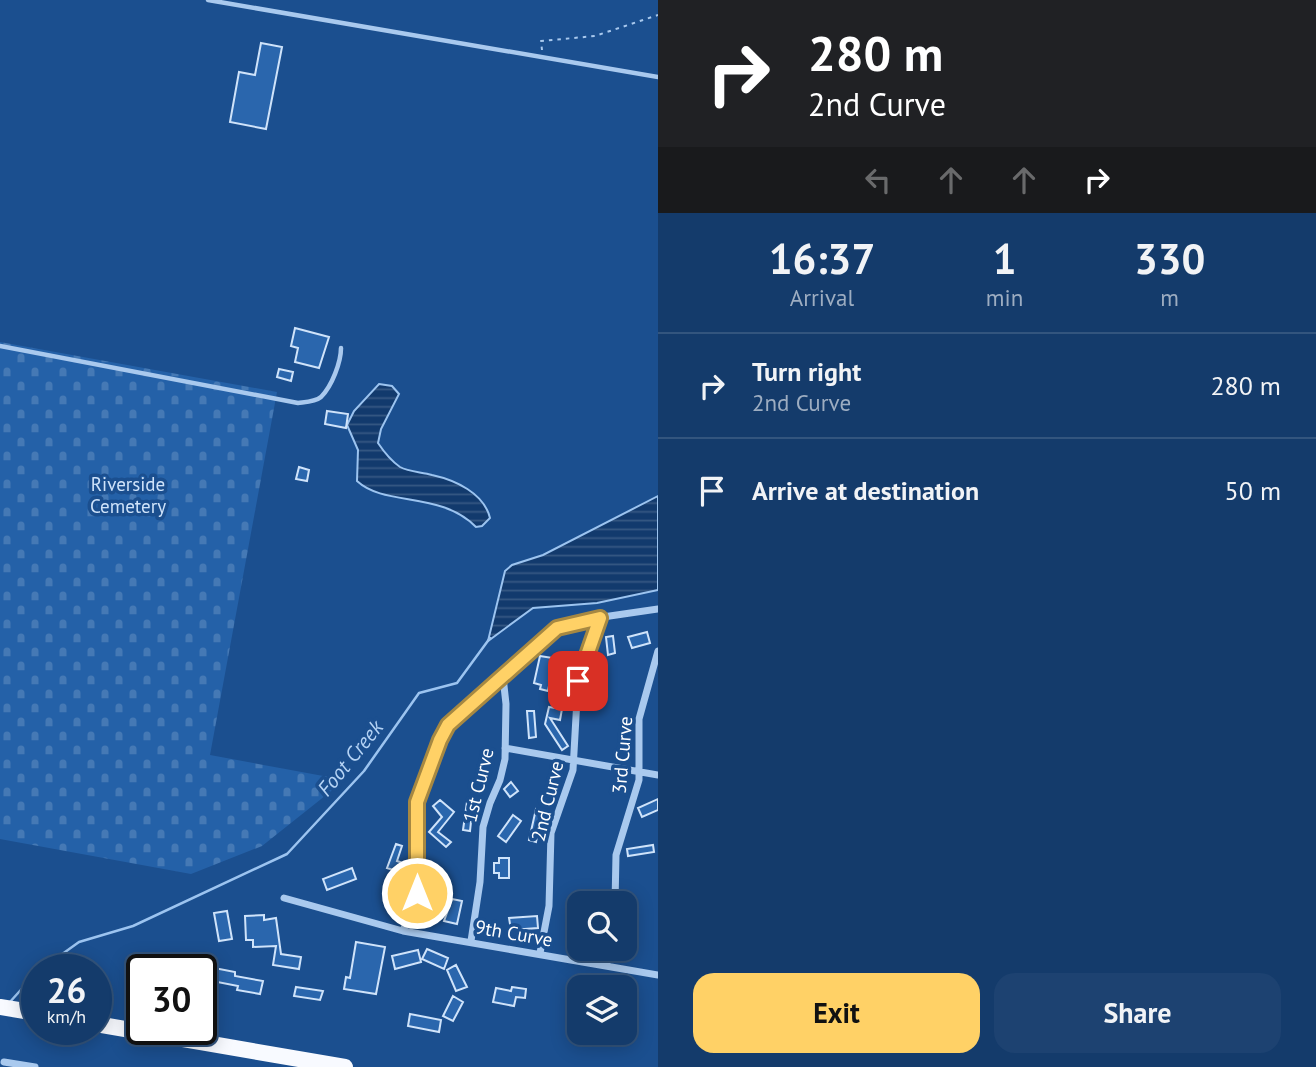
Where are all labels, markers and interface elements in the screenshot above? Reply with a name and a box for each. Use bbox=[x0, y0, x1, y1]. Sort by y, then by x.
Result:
text: 280 m bbox=[808, 21, 943, 85]
icon: right bbox=[693, 28, 784, 119]
text: 2nd Curve bbox=[808, 83, 946, 125]
icon: left bbox=[859, 161, 897, 199]
icon: ahead bbox=[932, 161, 970, 199]
icon: ahead bbox=[1005, 161, 1043, 199]
icon: right bbox=[1078, 161, 1116, 199]
text: 16:37 bbox=[769, 231, 875, 286]
text: 1 bbox=[993, 231, 1016, 286]
text: 330 bbox=[1134, 231, 1205, 286]
text: Arrival bbox=[790, 283, 854, 312]
text: min bbox=[986, 283, 1023, 312]
text: m bbox=[1160, 283, 1179, 312]
text: Turn right bbox=[752, 355, 861, 388]
icon: right bbox=[693, 367, 731, 405]
text: 280 m bbox=[1210, 369, 1281, 402]
text: 2nd Curve bbox=[752, 388, 851, 417]
park label: Riverside Cemetery bbox=[90, 472, 166, 518]
icon: arrive bbox=[693, 472, 731, 510]
text: Arrive at destination bbox=[752, 474, 979, 507]
text: 50 m bbox=[1225, 474, 1281, 507]
pin bbox=[548, 651, 608, 711]
icon: arrive bbox=[559, 662, 597, 700]
water label: Foot Creek bbox=[311, 713, 390, 801]
street label: 3rd Curve bbox=[607, 715, 637, 795]
street label: 1st Curve bbox=[457, 745, 499, 825]
street label: 2nd Curve bbox=[525, 758, 569, 844]
position arrow bbox=[380, 856, 454, 930]
map controls bbox=[567, 891, 637, 1045]
button: search bbox=[567, 891, 637, 961]
street label: 9th Curve bbox=[473, 914, 555, 952]
speed limit sign: 30 bbox=[126, 954, 217, 1045]
text: 26 bbox=[47, 967, 86, 1013]
button: Exit bbox=[693, 973, 980, 1053]
button: Share bbox=[994, 973, 1281, 1053]
button: layers bbox=[567, 975, 637, 1045]
text: km/h bbox=[47, 1005, 86, 1028]

